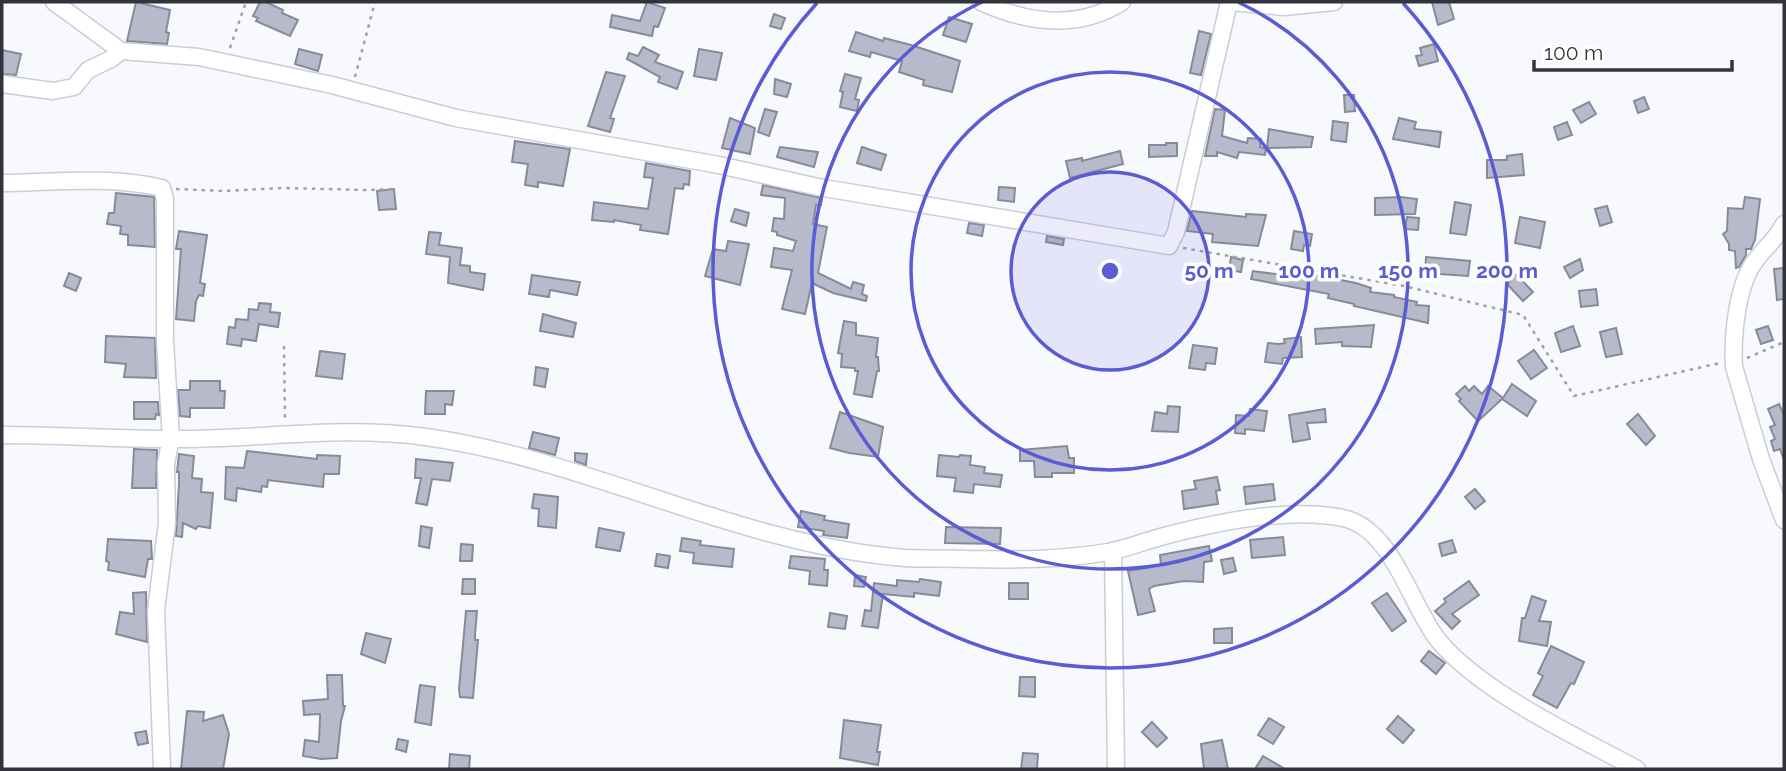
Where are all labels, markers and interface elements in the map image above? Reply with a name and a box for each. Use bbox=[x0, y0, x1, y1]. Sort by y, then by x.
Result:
scale bar bbox=[1534, 28, 1732, 72]
text: 100 m bbox=[1544, 40, 1603, 65]
text: 50 m bbox=[1184, 258, 1234, 283]
text: 100 m bbox=[1279, 258, 1339, 283]
text: 150 m bbox=[1378, 258, 1438, 283]
text: 200 m bbox=[1476, 258, 1538, 283]
centre of rings bbox=[1098, 259, 1122, 283]

